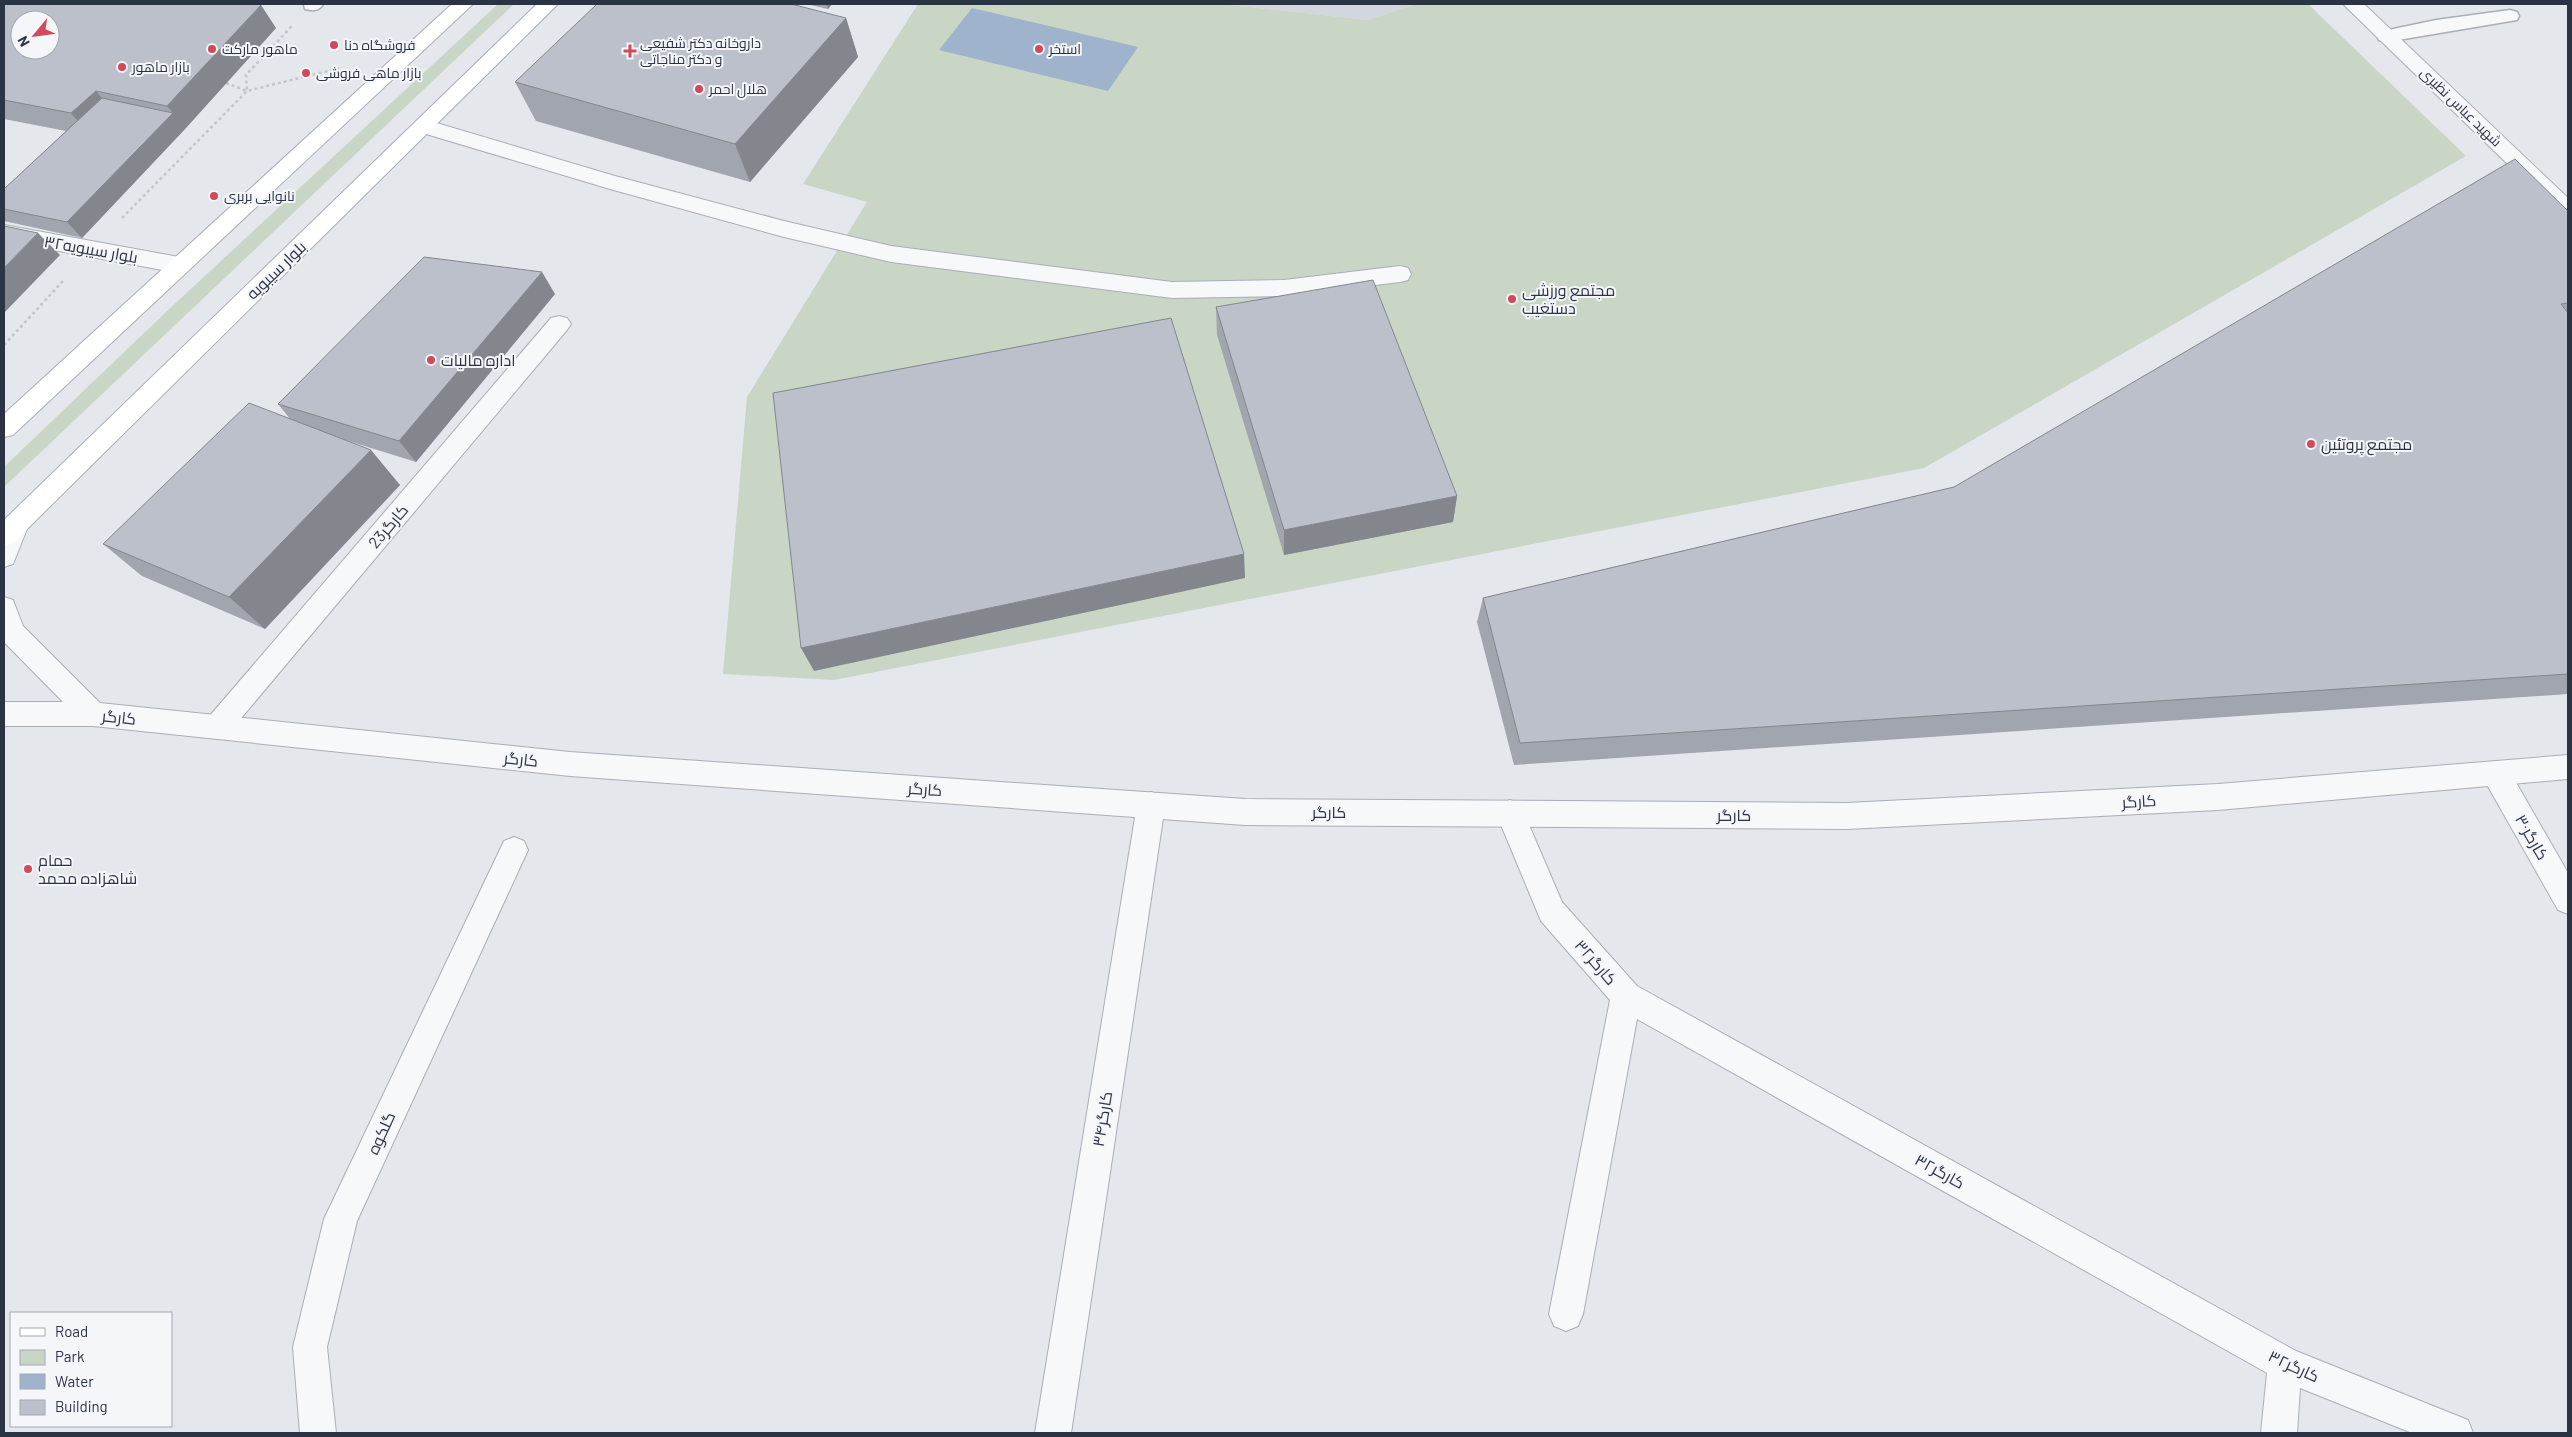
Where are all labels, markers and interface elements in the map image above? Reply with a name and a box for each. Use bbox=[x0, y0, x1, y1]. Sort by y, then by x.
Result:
north arrow bbox=[10, 10, 60, 60]
text: N bbox=[14, 33, 33, 50]
place label: داروخانه دکتر شفیعی و دکتر مناجاتی bbox=[640, 34, 761, 67]
place label: فروشگاه دنا bbox=[344, 36, 416, 53]
marker: فروشگاه دنا bbox=[328, 39, 340, 51]
place label: ماهور مارکت bbox=[222, 40, 298, 57]
place label: استخر bbox=[1048, 40, 1081, 57]
marker: ماهور مارکت bbox=[206, 43, 218, 55]
marker: استخر bbox=[1033, 43, 1045, 55]
marker: داروخانه دکتر شفیعی و دکتر مناجاتی bbox=[624, 45, 636, 57]
place label: بازار ماهور bbox=[131, 58, 190, 75]
marker: بازار ماهور bbox=[116, 61, 128, 73]
street label: شهید عباس نظیری bbox=[2417, 63, 2506, 150]
place label: بازار ماهی فروشی bbox=[316, 64, 422, 81]
marker: بازار ماهی فروشی bbox=[300, 67, 312, 79]
place label: هلال احمر bbox=[708, 80, 767, 98]
marker: هلال احمر bbox=[693, 83, 705, 95]
place label: نانوایی بربری bbox=[224, 187, 295, 204]
marker: نانوایی بربری bbox=[208, 190, 220, 202]
street label: بلوار سیبویه۳۲ bbox=[43, 231, 139, 267]
street label: بلوار سیبویه bbox=[242, 237, 310, 303]
place label: مجتمع ورزشی دستغیب bbox=[1522, 280, 1615, 318]
marker: مجتمع ورزشی دستغیب bbox=[1506, 293, 1518, 305]
place label: اداره مالیات bbox=[441, 350, 516, 370]
marker: اداره مالیات bbox=[425, 354, 437, 366]
place label: مجتمع پروتئین bbox=[2321, 434, 2412, 456]
marker: مجتمع پروتئین bbox=[2305, 438, 2317, 450]
street label: 23کارگر bbox=[364, 500, 412, 552]
street label: کارگر bbox=[100, 705, 137, 729]
street label: کارگر bbox=[502, 747, 539, 771]
street label: کارگر bbox=[906, 778, 943, 800]
street label: کارگر bbox=[2120, 790, 2157, 812]
street label: کارگر bbox=[1311, 802, 1346, 822]
street label: کارگر bbox=[1716, 805, 1751, 825]
street label: کارگر۳۰ bbox=[2511, 811, 2553, 863]
place label: حمام شاهزاده محمد bbox=[38, 850, 137, 888]
marker: حمام شاهزاده محمد bbox=[22, 863, 34, 875]
street label: کارگر۳۲ bbox=[1571, 935, 1621, 989]
street label: کارگر۳۴ bbox=[1088, 1090, 1116, 1148]
street label: گلکوه bbox=[362, 1108, 400, 1158]
street label: کارگر۳۲ bbox=[1912, 1149, 1968, 1193]
legend bbox=[10, 1312, 172, 1427]
text: Road bbox=[55, 1322, 88, 1340]
street label: کارگر۳۲ bbox=[2265, 1346, 2323, 1386]
text: Park bbox=[55, 1347, 85, 1365]
text: Water bbox=[55, 1372, 94, 1390]
text: Building bbox=[55, 1397, 108, 1415]

